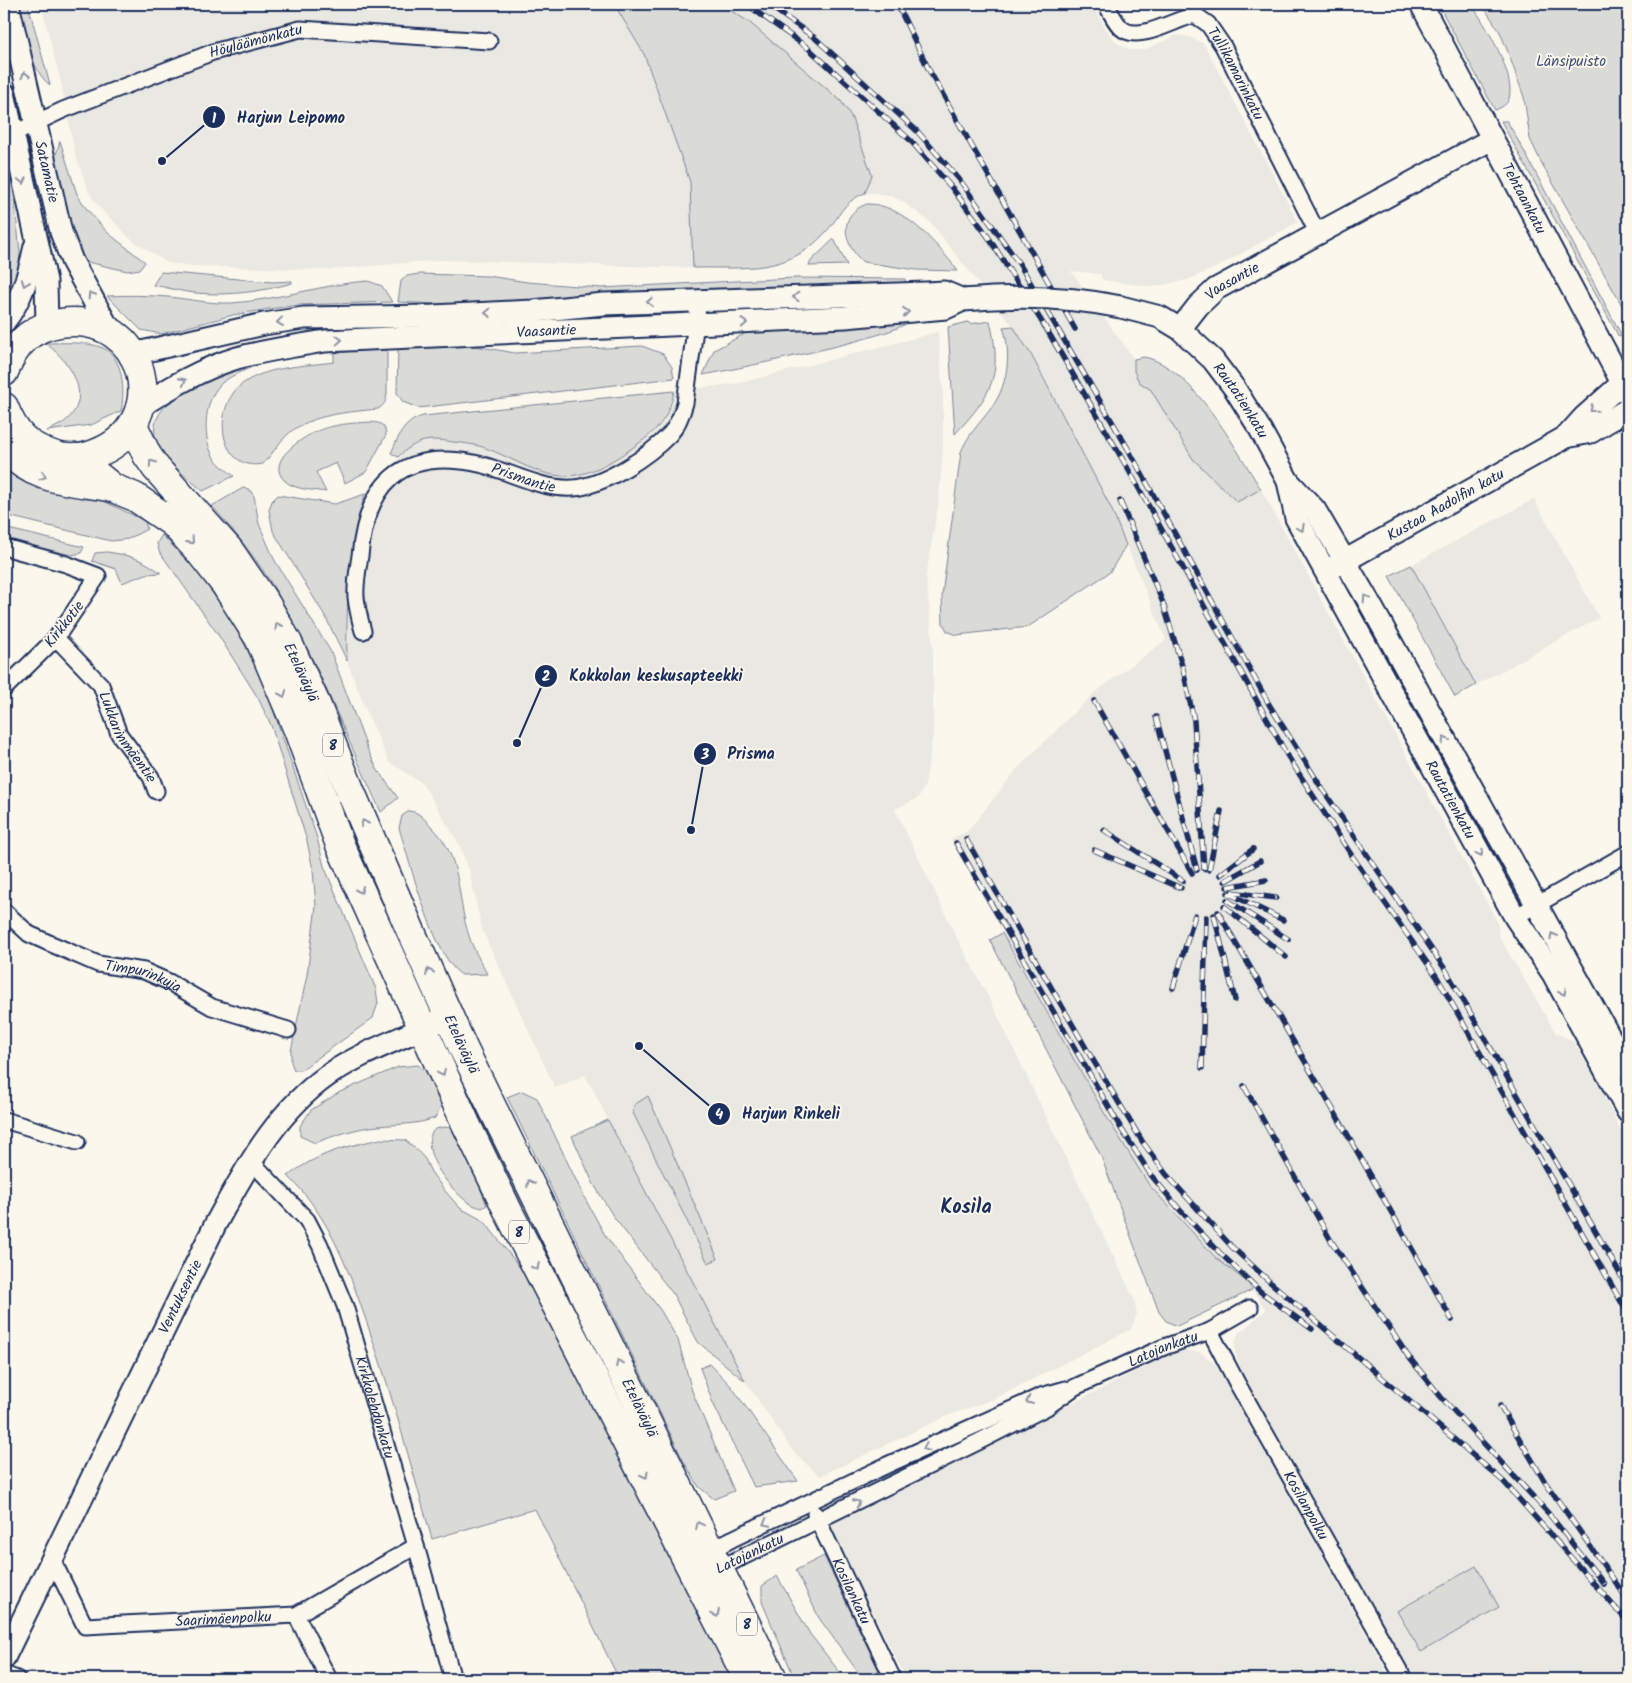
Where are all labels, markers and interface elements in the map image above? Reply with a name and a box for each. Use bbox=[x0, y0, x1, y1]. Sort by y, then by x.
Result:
street label: Höyläämönkatu bbox=[207, 18, 305, 66]
street label: Tullikamarinkatu bbox=[1200, 22, 1270, 125]
park label: Länsipuisto bbox=[1536, 50, 1606, 74]
one-way arrow bbox=[20, 71, 31, 80]
callout: Harjun Leipomo bbox=[201, 102, 355, 133]
text: Harjun Leipomo bbox=[237, 106, 345, 131]
text: 1 bbox=[212, 107, 217, 131]
street label: Satamatie bbox=[27, 138, 65, 205]
street label: Tehtaankatu bbox=[1494, 159, 1552, 239]
one-way arrow bbox=[17, 177, 28, 185]
street label: Vaasantie bbox=[1200, 256, 1264, 307]
one-way arrow bbox=[21, 278, 31, 286]
one-way arrow bbox=[792, 291, 800, 302]
one-way arrow bbox=[88, 292, 98, 301]
one-way arrow bbox=[646, 297, 654, 307]
one-way arrow bbox=[903, 306, 911, 317]
one-way arrow bbox=[484, 308, 492, 318]
one-way arrow bbox=[276, 316, 284, 326]
one-way arrow bbox=[741, 317, 749, 328]
street label: Vaasantie bbox=[516, 318, 577, 345]
one-way arrow bbox=[335, 335, 343, 346]
street label: Rautatienkatu bbox=[1206, 358, 1274, 443]
one-way arrow bbox=[177, 377, 186, 387]
one-way arrow bbox=[1590, 403, 1599, 412]
street label: Prismantie bbox=[488, 457, 557, 500]
one-way arrow bbox=[149, 459, 158, 468]
street label: Kustaa Aadolfin katu bbox=[1383, 463, 1509, 548]
one-way arrow bbox=[38, 470, 47, 480]
one-way arrow bbox=[1295, 522, 1305, 531]
one-way arrow bbox=[185, 536, 194, 545]
one-way arrow bbox=[1363, 594, 1373, 603]
street label: Kirkkotie bbox=[39, 596, 91, 653]
one-way arrow bbox=[275, 622, 285, 631]
street label: Eteläväylä bbox=[276, 639, 325, 707]
callout: Kokkolan keskusapteekki bbox=[534, 660, 752, 691]
text: Kokkolan keskusapteekki bbox=[569, 664, 743, 689]
text: 2 bbox=[542, 665, 551, 689]
street label: Lukkarinmäentie bbox=[91, 688, 163, 786]
one-way arrow bbox=[277, 689, 288, 698]
road number: 8 bbox=[323, 734, 343, 756]
one-way arrow bbox=[1441, 736, 1451, 745]
callout: Prisma bbox=[693, 738, 785, 769]
text: Prisma bbox=[727, 742, 775, 767]
text: 3 bbox=[700, 743, 709, 767]
street label: Rautatienkatu bbox=[1418, 756, 1481, 844]
one-way arrow bbox=[360, 819, 370, 828]
one-way arrow bbox=[1473, 848, 1483, 857]
one-way arrow bbox=[353, 885, 364, 894]
one-way arrow bbox=[1550, 932, 1560, 941]
street label: Timpurinkuja bbox=[103, 954, 186, 1000]
one-way arrow bbox=[424, 968, 435, 977]
one-way arrow bbox=[1557, 987, 1567, 996]
street label: Eteläväylä bbox=[437, 1011, 485, 1079]
one-way arrow bbox=[436, 1068, 446, 1077]
callout: Harjun Rinkeli bbox=[707, 1098, 850, 1129]
text: Harjun Rinkeli bbox=[742, 1102, 841, 1127]
text: 4 bbox=[715, 1103, 723, 1127]
one-way arrow bbox=[526, 1180, 536, 1189]
district label: Kosila bbox=[940, 1192, 992, 1224]
road number: 8 bbox=[509, 1220, 529, 1244]
street label: Ventuksentie bbox=[153, 1256, 209, 1338]
one-way arrow bbox=[530, 1261, 540, 1270]
street label: Latojankatu bbox=[1124, 1325, 1202, 1375]
street label: Kirkkolehdonkatu bbox=[347, 1353, 401, 1462]
one-way arrow bbox=[615, 1359, 625, 1368]
street label: Eteläväylä bbox=[614, 1374, 664, 1443]
one-way arrow bbox=[1025, 1395, 1034, 1406]
one-way arrow bbox=[922, 1441, 931, 1452]
street label: Kosilanpolku bbox=[1276, 1467, 1334, 1545]
one-way arrow bbox=[639, 1470, 649, 1479]
one-way arrow bbox=[852, 1499, 861, 1509]
one-way arrow bbox=[762, 1517, 771, 1527]
one-way arrow bbox=[695, 1521, 705, 1530]
street label: Latojankatu bbox=[712, 1527, 788, 1581]
street label: Kosilankatu bbox=[824, 1554, 877, 1629]
street label: Saarimäenpolku bbox=[175, 1605, 272, 1634]
one-way arrow bbox=[710, 1609, 720, 1618]
road number: 8 bbox=[737, 1612, 757, 1636]

